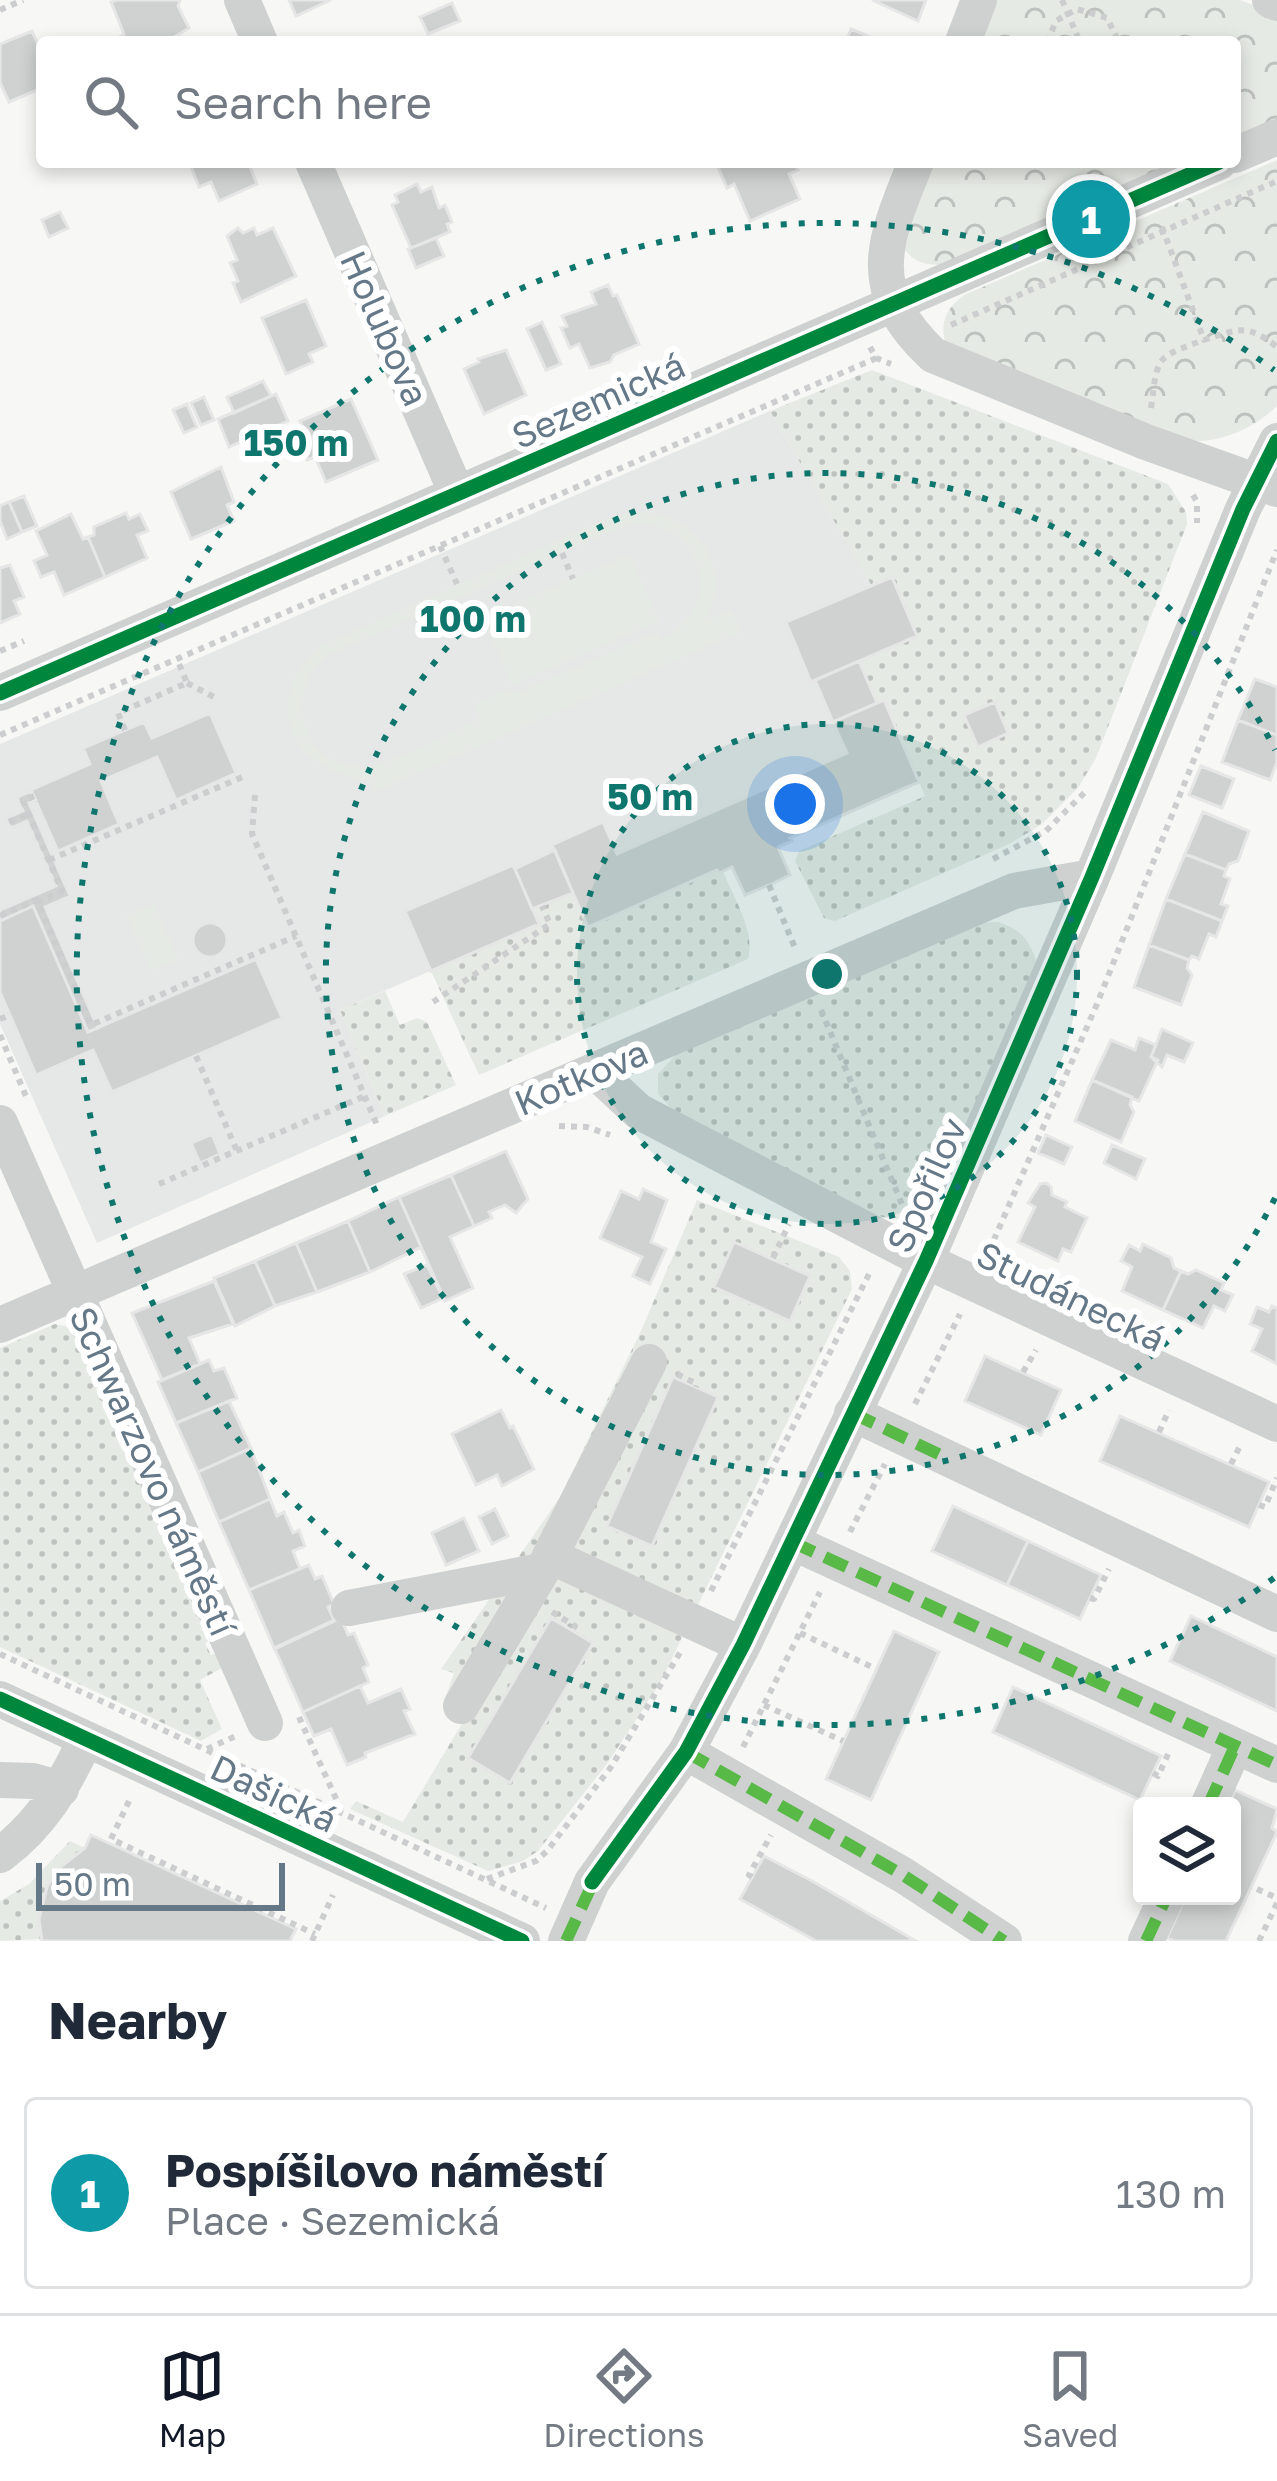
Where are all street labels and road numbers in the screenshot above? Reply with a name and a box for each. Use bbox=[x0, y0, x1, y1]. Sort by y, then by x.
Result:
street label: Holubova bbox=[332, 244, 438, 412]
street label: Sezemická bbox=[505, 343, 691, 457]
street label: Kotkova bbox=[508, 1030, 654, 1124]
street label: Spořilov bbox=[877, 1111, 975, 1259]
street label: Studánecká bbox=[970, 1232, 1172, 1360]
street label: Schwarzovo náměstí bbox=[61, 1300, 246, 1644]
street label: Dašická bbox=[204, 1745, 344, 1841]

